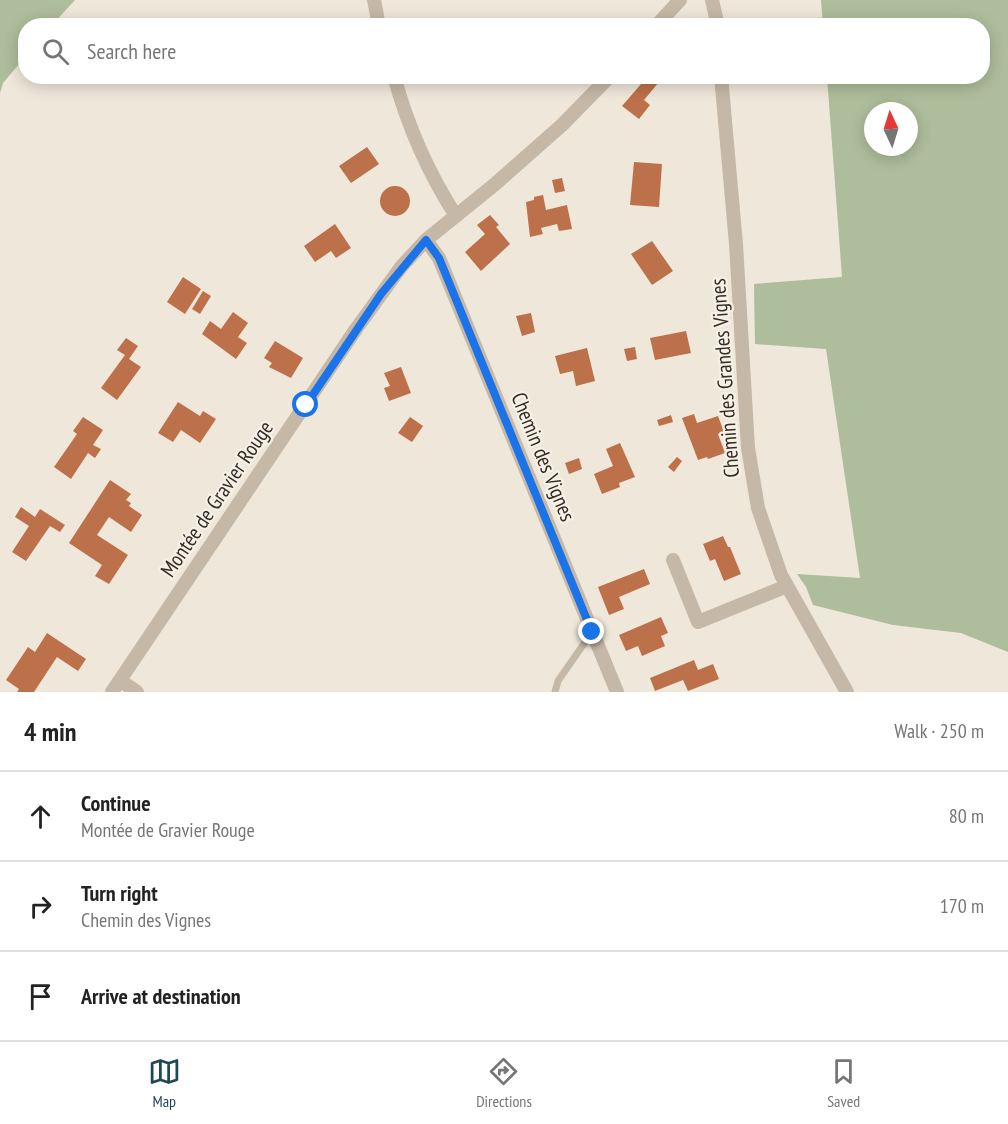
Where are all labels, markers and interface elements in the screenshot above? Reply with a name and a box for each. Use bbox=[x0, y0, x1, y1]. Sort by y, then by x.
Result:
search box bbox=[18, 18, 990, 84]
icon: search bbox=[39, 35, 72, 68]
text: Search here bbox=[87, 37, 176, 65]
north arrow bbox=[864, 102, 918, 156]
street label: Chemin des Grandes Vignes bbox=[704, 278, 745, 479]
street label: Chemin des Vignes bbox=[505, 388, 582, 525]
route start bbox=[292, 391, 318, 417]
street label: Montée de Gravier Rouge bbox=[154, 416, 279, 582]
route end bbox=[578, 618, 604, 644]
text: 4 min bbox=[24, 715, 77, 748]
text: Walk · 250 m bbox=[894, 718, 984, 744]
text: Continue bbox=[81, 789, 151, 817]
icon: ahead bbox=[24, 800, 57, 833]
text: 80 m bbox=[949, 803, 984, 829]
text: Montée de Gravier Rouge bbox=[81, 817, 255, 843]
text: Turn right bbox=[81, 879, 158, 907]
icon: right bbox=[24, 890, 57, 923]
text: 170 m bbox=[940, 893, 984, 919]
text: Chemin des Vignes bbox=[81, 907, 211, 933]
icon: arrive bbox=[24, 980, 57, 1013]
text: Arrive at destination bbox=[81, 982, 241, 1010]
tab: Map bbox=[148, 1055, 181, 1111]
tab: Directions bbox=[476, 1055, 532, 1111]
tab: Saved bbox=[827, 1055, 860, 1111]

